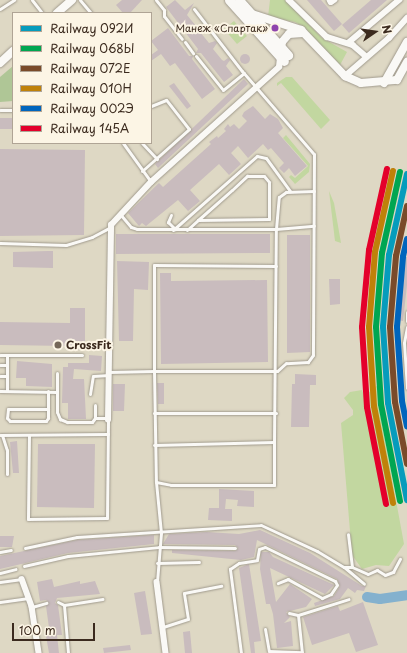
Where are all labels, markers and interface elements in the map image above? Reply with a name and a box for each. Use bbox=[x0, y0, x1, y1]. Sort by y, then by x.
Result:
legend bbox=[12, 12, 152, 144]
north arrow bbox=[355, 12, 395, 52]
text: Railway 092И bbox=[50, 19, 133, 37]
place label: Манеж «Спартак» bbox=[175, 22, 268, 34]
marker: Манеж «Спартак» bbox=[270, 23, 280, 33]
text: N bbox=[378, 23, 396, 35]
text: Railway 068Ы bbox=[50, 39, 135, 57]
text: Railway 072Е bbox=[50, 59, 131, 77]
text: Railway 010Н bbox=[50, 79, 132, 97]
text: Railway 002Э bbox=[50, 99, 134, 117]
text: Railway 145А bbox=[50, 119, 129, 137]
place label: CrossFit bbox=[66, 338, 112, 352]
marker: CrossFit bbox=[53, 340, 63, 350]
scale bar bbox=[14, 615, 97, 641]
text: 100 m bbox=[19, 621, 56, 639]

